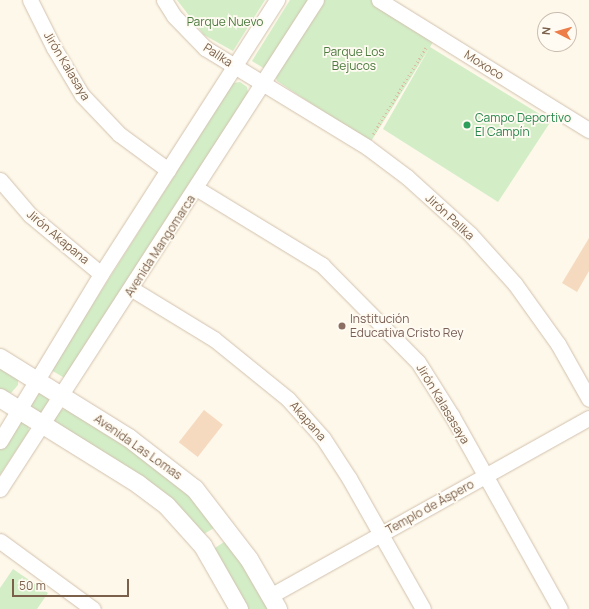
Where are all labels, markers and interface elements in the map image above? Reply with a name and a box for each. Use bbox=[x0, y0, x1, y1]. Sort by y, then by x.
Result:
north arrow bbox=[537, 12, 577, 52]
park label: Parque Nuevo bbox=[187, 15, 263, 29]
text: N bbox=[538, 26, 553, 36]
street label: Jirón Kalasaya bbox=[41, 29, 93, 103]
street label: Pallka bbox=[201, 40, 235, 70]
park label: Parque Los Bejucos bbox=[323, 45, 385, 73]
street label: Moxoco bbox=[462, 47, 506, 83]
place label: Campo Deportivo El Campín bbox=[475, 111, 571, 139]
marker: Campo Deportivo El Campín bbox=[462, 120, 472, 130]
street label: Jirón Pallka bbox=[423, 191, 477, 243]
street label: Avenida Mangomarca bbox=[122, 192, 198, 300]
street label: Jirón Akapana bbox=[24, 207, 92, 267]
place label: Institución Educativa Cristo Rey bbox=[350, 312, 464, 340]
marker: Institución Educativa Cristo Rey bbox=[337, 321, 347, 331]
street label: Jirón Kalasasaya bbox=[413, 361, 473, 447]
street label: Akapana bbox=[287, 398, 329, 444]
street label: Avenida Las Lomas bbox=[91, 411, 185, 483]
street label: Templo de Áspero bbox=[383, 477, 477, 537]
scale bar bbox=[14, 571, 131, 597]
text: 50 m bbox=[19, 577, 46, 594]

